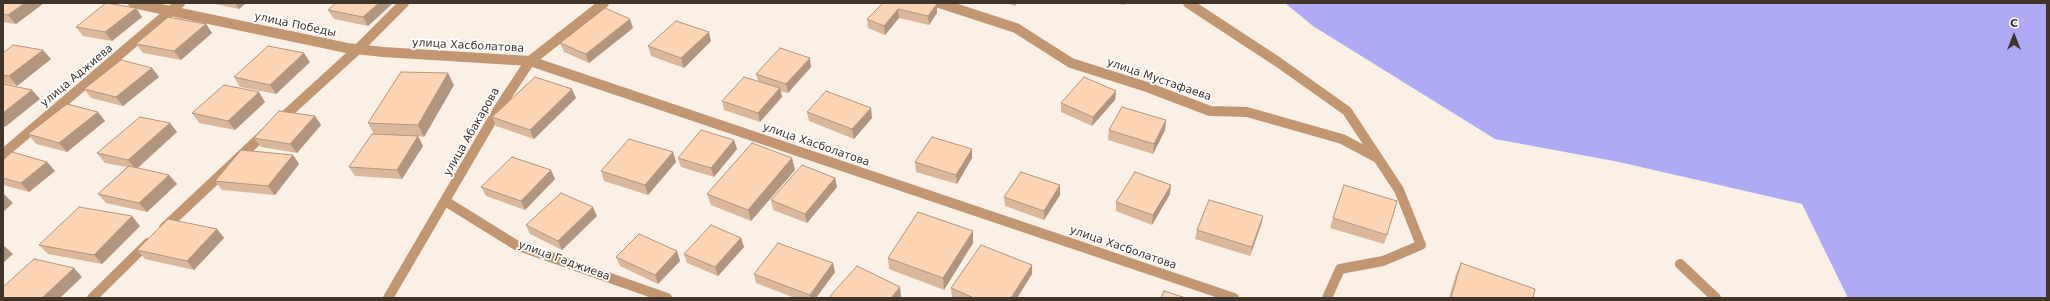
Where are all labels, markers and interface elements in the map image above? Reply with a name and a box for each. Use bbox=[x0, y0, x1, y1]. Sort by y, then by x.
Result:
street label: улица Победы bbox=[253, 10, 337, 40]
north arrow bbox=[1994, 16, 2034, 56]
text: С bbox=[2010, 17, 2018, 30]
street label: улица Хасболатова bbox=[412, 36, 524, 56]
street label: улица Аджиева bbox=[38, 42, 116, 110]
street label: улица Мустафаева bbox=[1105, 56, 1213, 104]
street label: улица Абакарова bbox=[441, 85, 503, 179]
street label: улица Хасболатова bbox=[761, 120, 871, 170]
street label: улица Хасболатова bbox=[1068, 223, 1178, 273]
street label: улица Гаджиева bbox=[516, 238, 612, 284]

